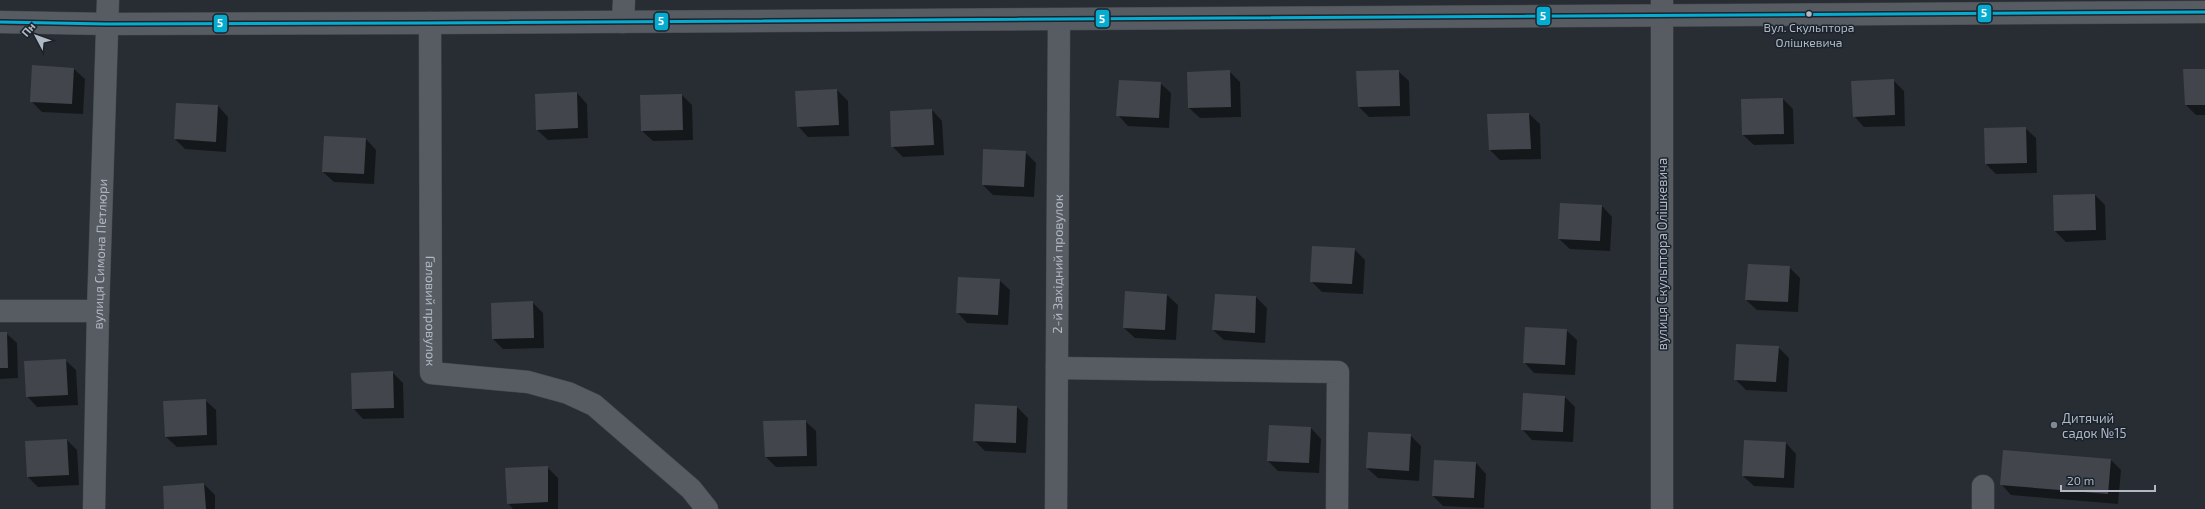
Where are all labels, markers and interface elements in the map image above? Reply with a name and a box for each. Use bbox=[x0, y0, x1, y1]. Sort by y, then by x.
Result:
line badge: 5 bbox=[1977, 4, 1992, 23]
line badge: 5 bbox=[1536, 6, 1551, 26]
text: 5 bbox=[1981, 6, 1987, 19]
line badge: 5 bbox=[1095, 9, 1110, 28]
text: 5 bbox=[1540, 9, 1546, 22]
marker: Вул. Скульптора Олішкевича bbox=[1804, 9, 1814, 19]
line badge: 5 bbox=[654, 12, 669, 31]
text: 5 bbox=[1099, 12, 1105, 25]
line badge: 5 bbox=[213, 14, 228, 33]
text: 5 bbox=[658, 14, 664, 27]
north arrow bbox=[16, 16, 56, 56]
text: 5 bbox=[217, 16, 223, 29]
text: Пн bbox=[18, 19, 38, 39]
place label: Вул. Скульптора Олішкевича bbox=[1764, 20, 1854, 49]
street label: вулиця Скульптора Олішкевича bbox=[1654, 158, 1670, 350]
street label: вулиця Симона Петлюри bbox=[90, 178, 110, 330]
street label: 2-й Західний провулок bbox=[1049, 194, 1066, 334]
street label: Галовий провулок bbox=[423, 256, 439, 366]
place label: Дитячий садок №15 bbox=[2062, 410, 2126, 441]
marker: Дитячий садок №15 bbox=[2049, 420, 2059, 430]
scale bar bbox=[2061, 467, 2155, 493]
text: 20 m bbox=[2067, 473, 2094, 487]

